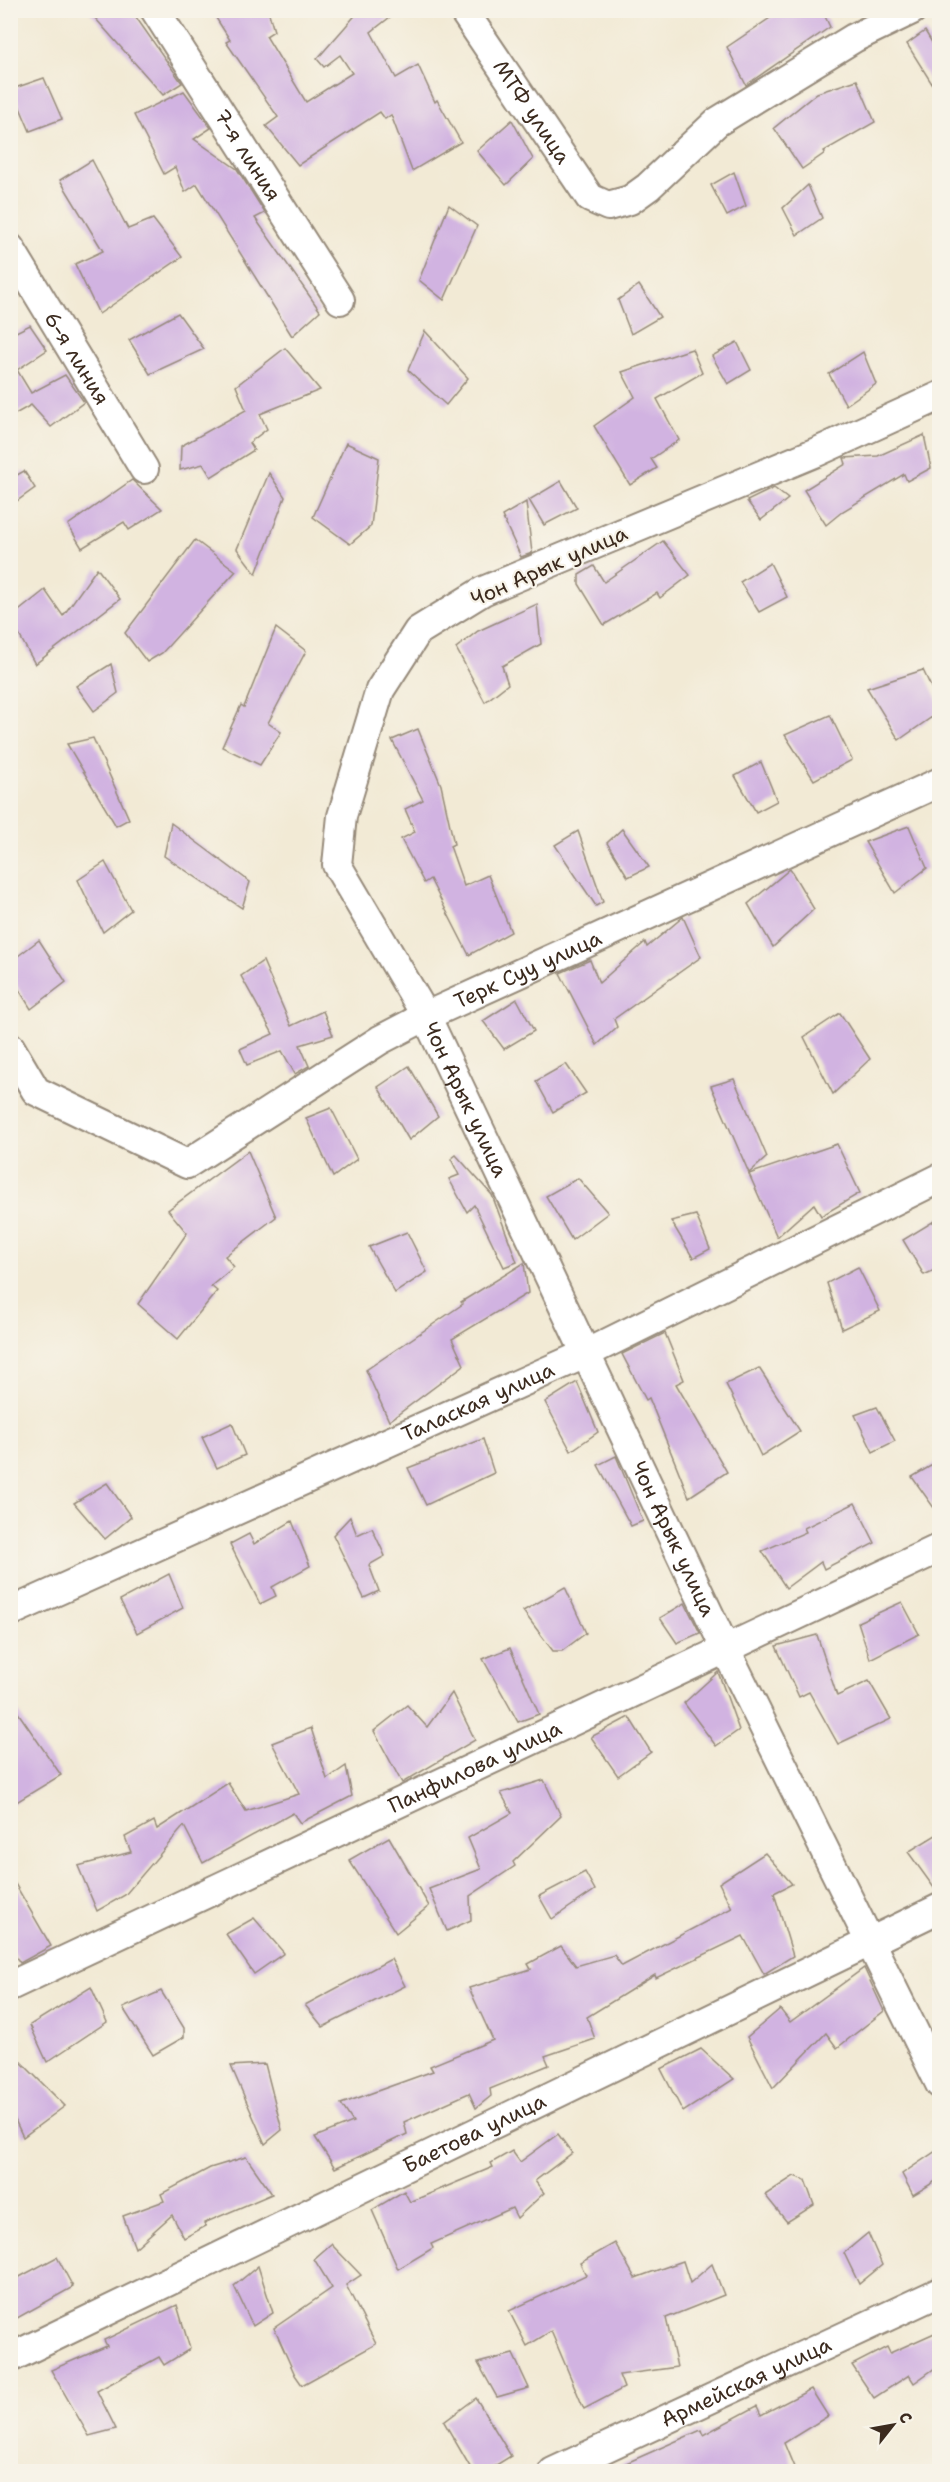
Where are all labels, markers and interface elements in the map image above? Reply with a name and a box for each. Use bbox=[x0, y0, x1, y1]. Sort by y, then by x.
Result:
street label: МТФ улица bbox=[487, 54, 577, 170]
street label: 7-я линия bbox=[208, 104, 287, 206]
street label: 6-я линия bbox=[38, 306, 116, 410]
street label: Чон Арык улица bbox=[466, 519, 632, 613]
street label: Терк Суу улица bbox=[450, 924, 606, 1015]
street label: Чон Арык улица bbox=[417, 1017, 514, 1182]
street label: Талаская улица bbox=[397, 1356, 559, 1448]
street label: Чон Арык улица bbox=[625, 1457, 722, 1621]
street label: Панфилова улица bbox=[384, 1714, 566, 1820]
street label: Баетова улица bbox=[398, 2087, 551, 2180]
street label: Армейская улица bbox=[656, 2331, 836, 2434]
north arrow bbox=[863, 2395, 923, 2455]
text: С bbox=[894, 2408, 917, 2427]

